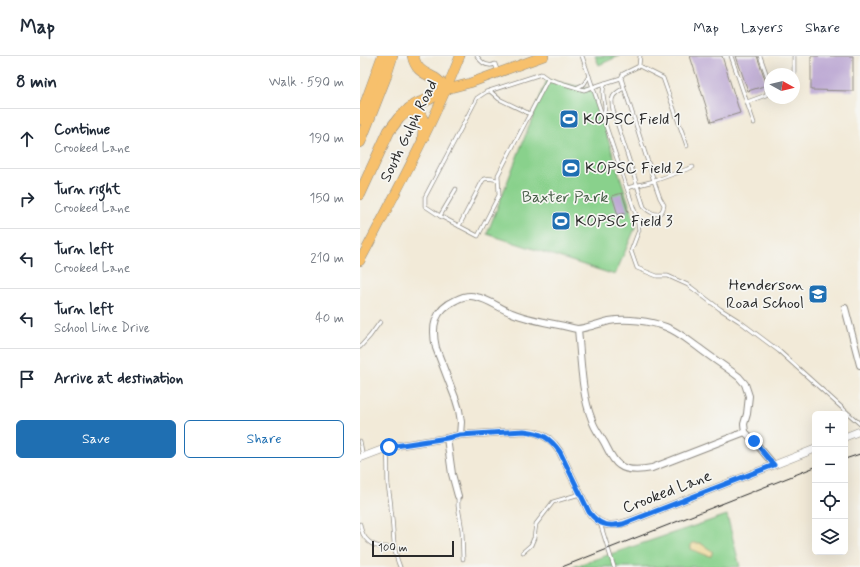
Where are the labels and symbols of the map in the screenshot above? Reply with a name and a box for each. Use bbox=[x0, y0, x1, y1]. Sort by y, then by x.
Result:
north arrow bbox=[764, 68, 800, 104]
street label: South Gulph Road bbox=[375, 76, 443, 186]
sports icon: KOPSC Field 1 bbox=[558, 108, 580, 130]
place label: KOPSC Field 1 bbox=[583, 109, 681, 130]
sports icon: KOPSC Field 2 bbox=[560, 157, 582, 179]
place label: KOPSC Field 2 bbox=[585, 158, 684, 179]
park label: Baxter Park bbox=[522, 187, 608, 208]
sports icon: KOPSC Field 3 bbox=[550, 210, 572, 232]
place label: KOPSC Field 3 bbox=[575, 211, 673, 232]
place label: Henderson Road School bbox=[726, 275, 804, 314]
school or university icon: Henderson Road School bbox=[807, 283, 829, 305]
route end bbox=[745, 432, 763, 450]
route start bbox=[380, 438, 398, 456]
street label: Crooked Lane bbox=[620, 465, 715, 519]
scale bar bbox=[372, 539, 454, 558]

